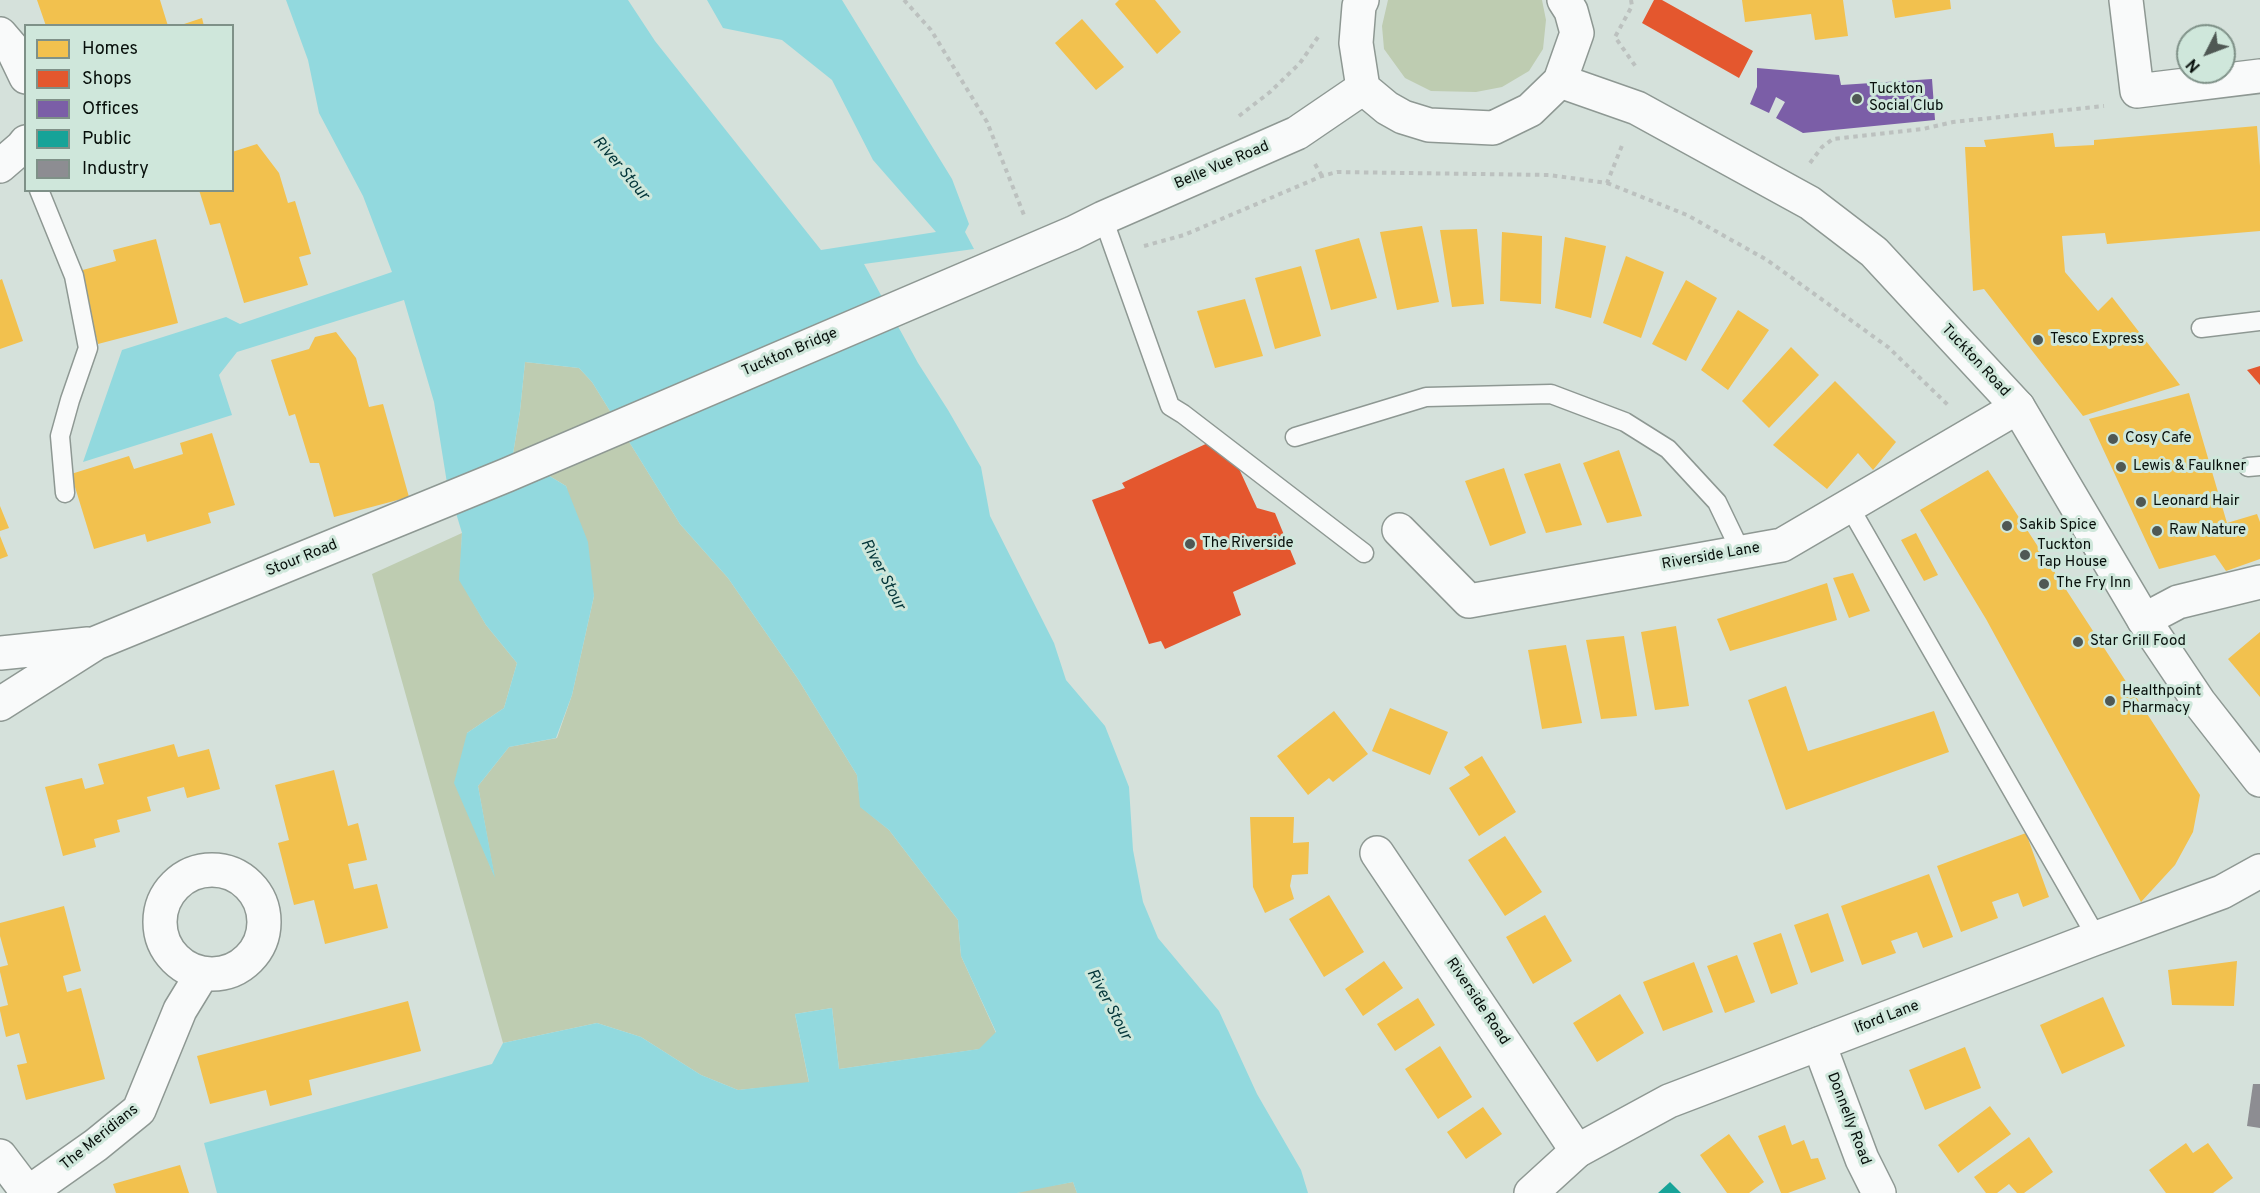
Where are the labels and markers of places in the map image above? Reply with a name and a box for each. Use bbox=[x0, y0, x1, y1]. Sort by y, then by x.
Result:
place label: Tuckton Social Club bbox=[1869, 81, 1943, 116]
marker: Tuckton Social Club bbox=[1850, 92, 1864, 106]
place label: Tesco Express bbox=[2050, 331, 2144, 349]
marker: Tesco Express bbox=[2031, 333, 2045, 347]
place label: Cosy Cafe bbox=[2125, 430, 2192, 448]
marker: Cosy Cafe bbox=[2106, 432, 2120, 446]
place label: Lewis & Faulkner bbox=[2133, 458, 2246, 476]
marker: Lewis & Faulkner bbox=[2114, 460, 2128, 474]
place label: Leonard Hair bbox=[2153, 493, 2240, 511]
marker: Leonard Hair bbox=[2134, 495, 2148, 509]
place label: Sakib Spice bbox=[2019, 517, 2097, 535]
marker: Sakib Spice bbox=[2000, 519, 2014, 533]
place label: Raw Nature bbox=[2169, 522, 2246, 540]
marker: Raw Nature bbox=[2150, 524, 2164, 538]
place label: The Riverside bbox=[1202, 535, 1294, 553]
marker: The Riverside bbox=[1183, 537, 1197, 551]
place label: Tuckton Tap House bbox=[2037, 537, 2107, 572]
marker: Tuckton Tap House bbox=[2018, 548, 2032, 562]
place label: The Fry Inn bbox=[2056, 575, 2131, 593]
marker: The Fry Inn bbox=[2037, 577, 2051, 591]
place label: Star Grill Food bbox=[2090, 633, 2186, 651]
marker: Star Grill Food bbox=[2071, 635, 2085, 649]
place label: Healthpoint Pharmacy bbox=[2122, 683, 2201, 718]
marker: Healthpoint Pharmacy bbox=[2103, 694, 2117, 708]

